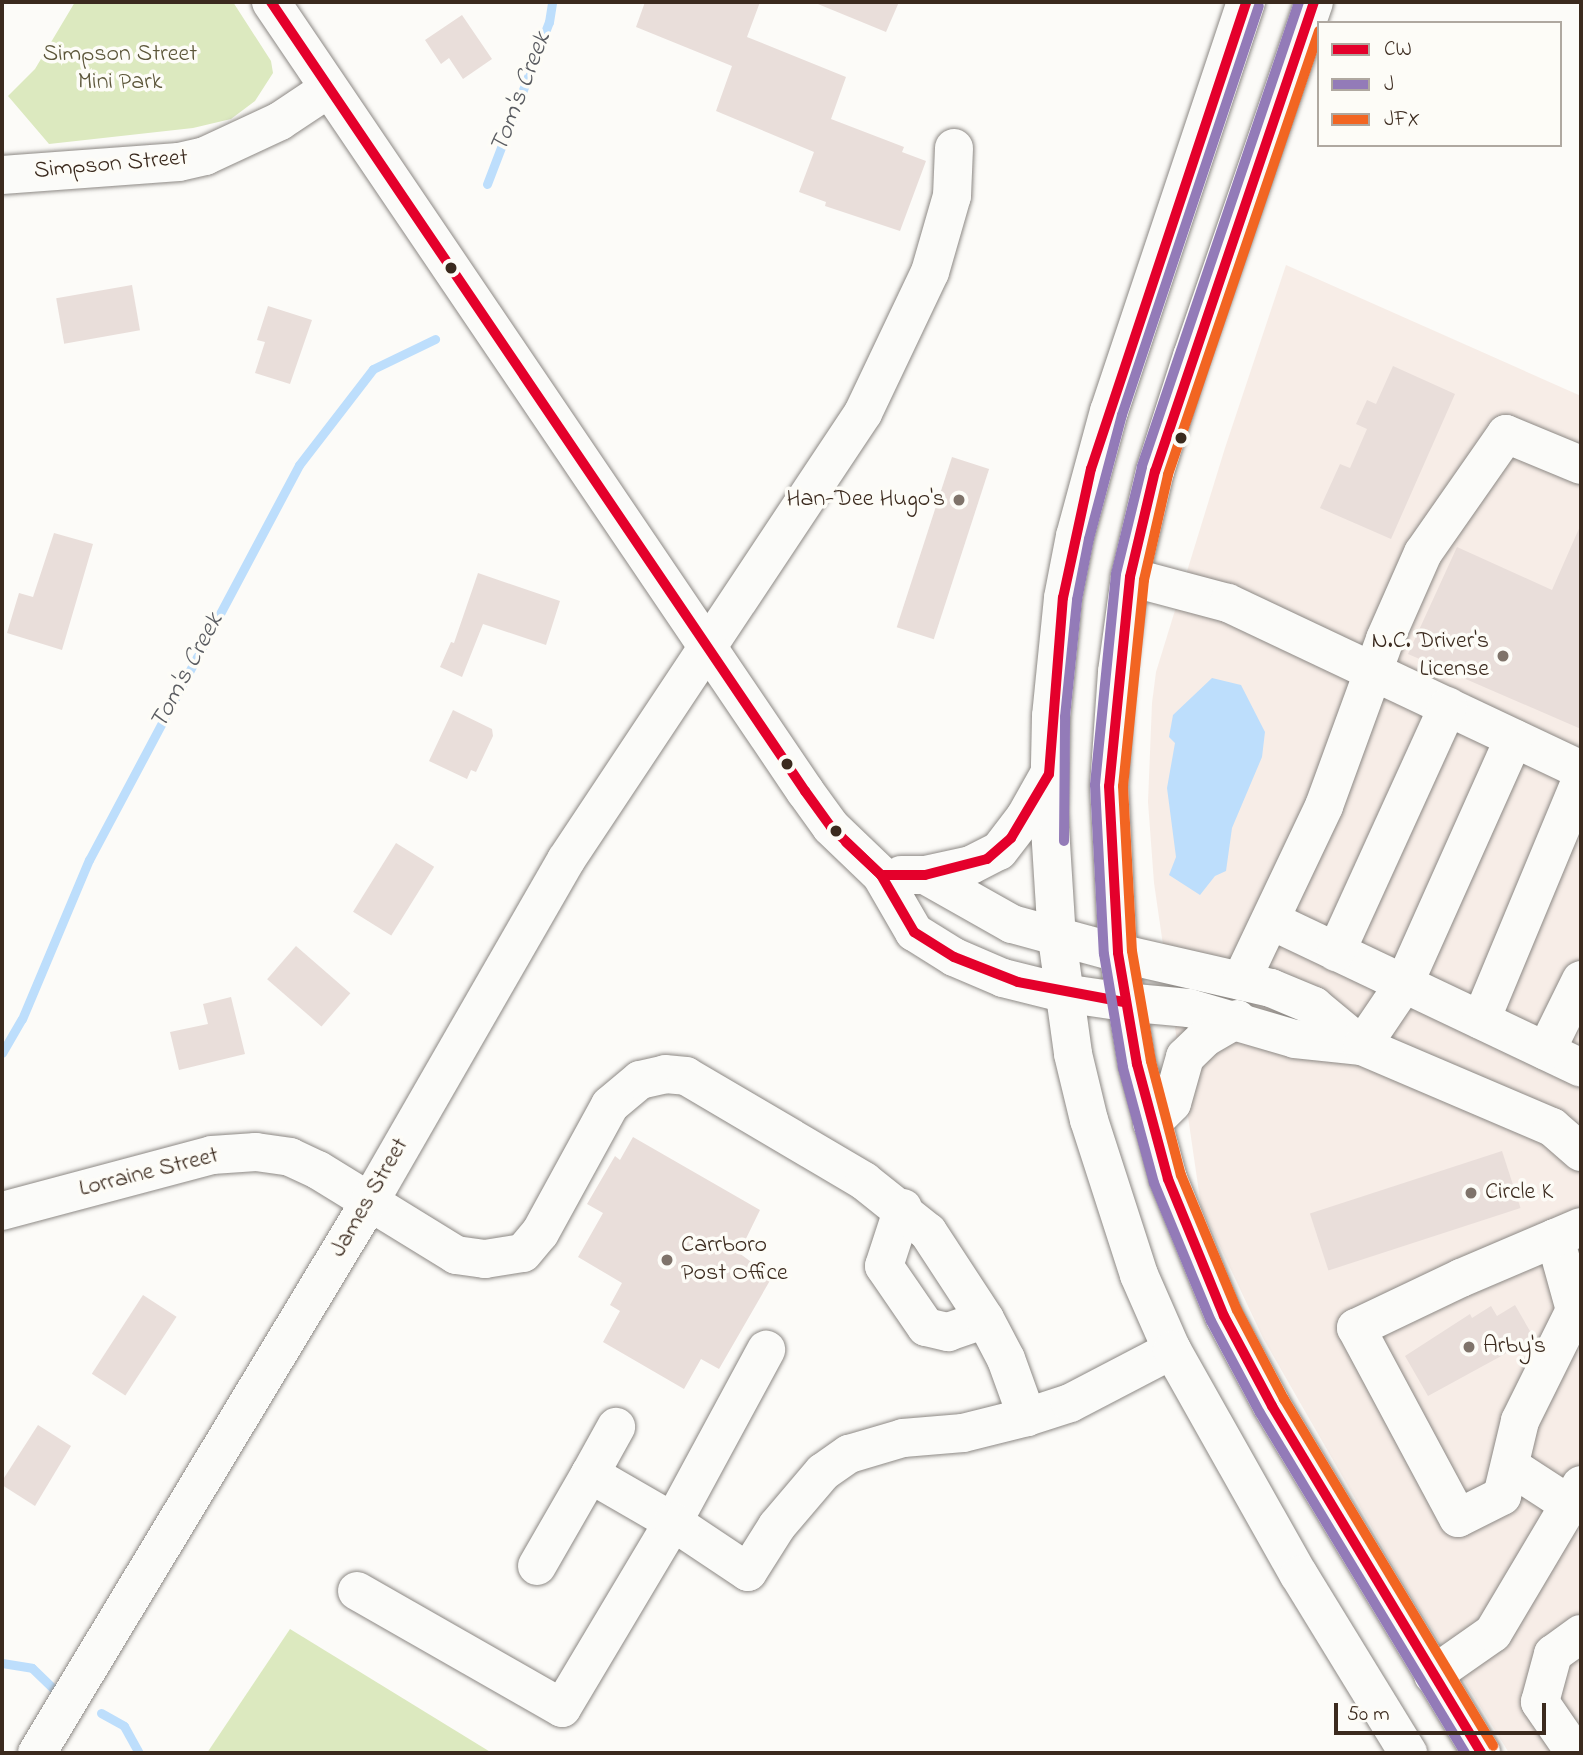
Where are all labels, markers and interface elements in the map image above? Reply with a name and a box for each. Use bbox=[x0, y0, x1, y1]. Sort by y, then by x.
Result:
legend bbox=[1317, 21, 1562, 147]
water label: Tom's Creek bbox=[485, 28, 559, 158]
text: CW bbox=[1384, 35, 1412, 65]
park label: Simpson Street Mini Park bbox=[43, 41, 197, 97]
text: J bbox=[1384, 70, 1394, 100]
text: JFX bbox=[1384, 105, 1420, 135]
street label: Simpson Street bbox=[33, 144, 189, 186]
unlabelled marker bbox=[444, 261, 458, 275]
unlabelled marker bbox=[1174, 431, 1188, 445]
place label: Han-Dee Hugo's bbox=[787, 486, 945, 514]
marker: Han-Dee Hugo's bbox=[951, 492, 967, 508]
water label: Tom's Creek bbox=[144, 609, 232, 735]
place label: N.C. Driver's License bbox=[1372, 628, 1489, 684]
marker: N.C. Driver's License bbox=[1495, 648, 1511, 664]
unlabelled marker bbox=[780, 757, 794, 771]
unlabelled marker bbox=[829, 824, 843, 838]
street label: James Street bbox=[324, 1133, 416, 1263]
street label: Lorraine Street bbox=[76, 1142, 222, 1204]
place label: Circle K bbox=[1485, 1179, 1553, 1207]
marker: Circle K bbox=[1463, 1185, 1479, 1201]
place label: Carrboro Post Office bbox=[681, 1232, 788, 1288]
marker: Carrboro Post Office bbox=[659, 1252, 675, 1268]
place label: Arby's bbox=[1483, 1333, 1546, 1361]
marker: Arby's bbox=[1461, 1339, 1477, 1355]
scale bar bbox=[1338, 1688, 1550, 1732]
text: 50 m bbox=[1347, 1700, 1390, 1730]

